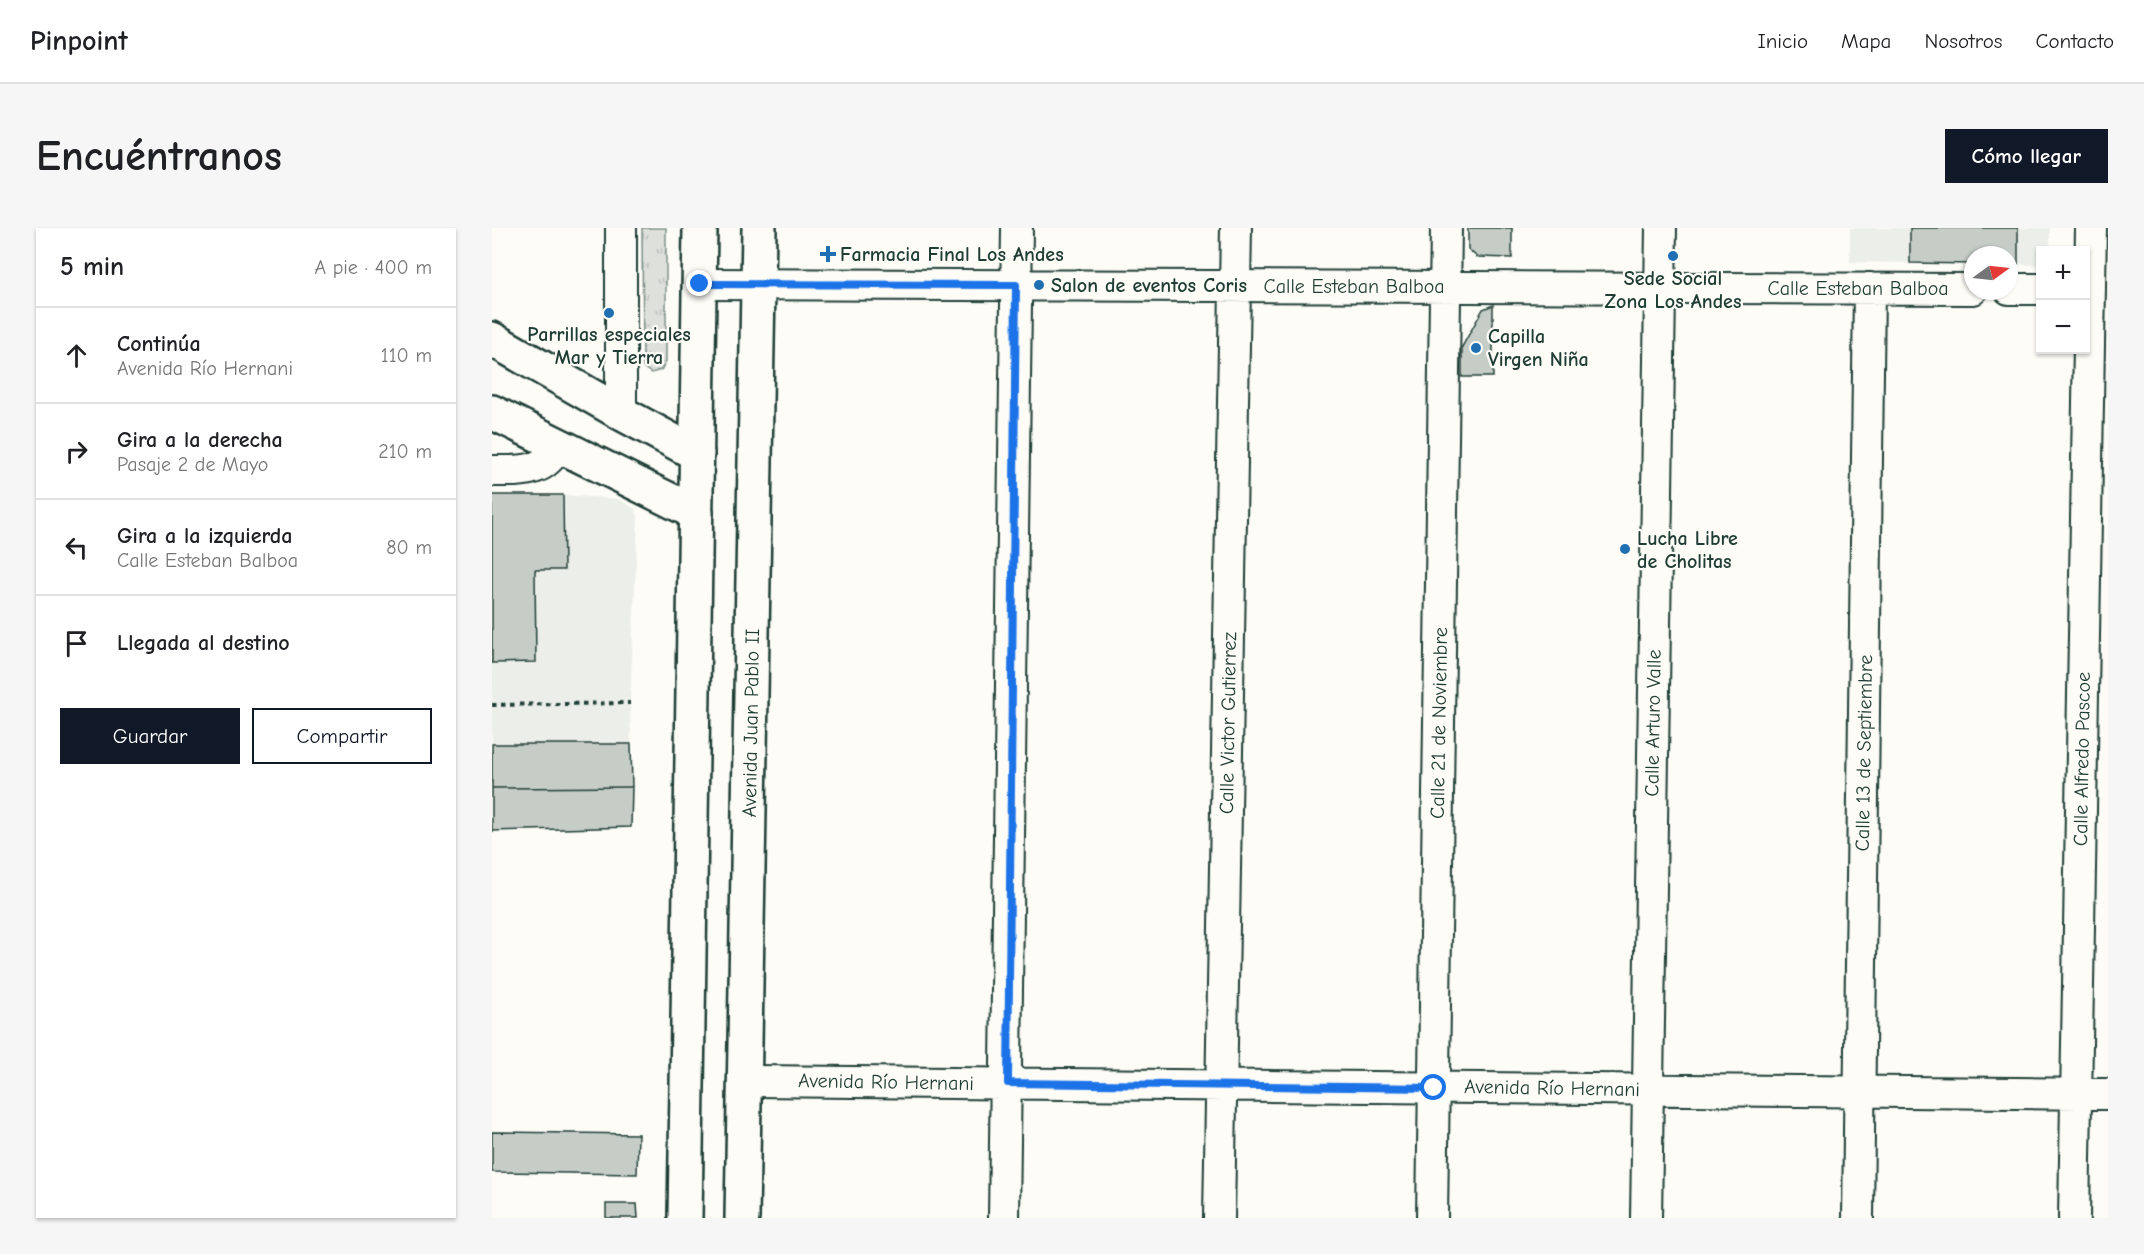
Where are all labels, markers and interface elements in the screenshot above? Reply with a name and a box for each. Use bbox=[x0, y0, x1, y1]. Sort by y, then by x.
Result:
text: Pinpoint bbox=[30, 25, 128, 57]
text: Inicio bbox=[1757, 29, 1808, 53]
text: Mapa bbox=[1841, 29, 1891, 53]
text: Nosotros bbox=[1924, 29, 2003, 53]
text: Contacto bbox=[2036, 29, 2114, 53]
button: Cómo llegar bbox=[1945, 129, 2108, 183]
text: Encuéntranos bbox=[36, 132, 282, 181]
place label: Farmacia Final Los Andes bbox=[840, 243, 1064, 266]
north arrow bbox=[1964, 246, 2018, 300]
map controls bbox=[2036, 246, 2090, 354]
button: + bbox=[2036, 246, 2090, 300]
marker: Farmacia Final Los Andes bbox=[821, 247, 835, 261]
marker: Sede Social Zona Los Andes bbox=[1666, 249, 1680, 263]
text: 5 min bbox=[60, 252, 124, 282]
text: A pie · 400 m bbox=[314, 256, 432, 279]
place label: Sede Social Zona Los Andes bbox=[1605, 267, 1741, 313]
route end bbox=[686, 270, 712, 296]
place label: Salon de eventos Coris bbox=[1051, 274, 1247, 297]
street label: Calle Esteban Balboa bbox=[1263, 275, 1445, 298]
street label: Calle Esteban Balboa bbox=[1767, 277, 1949, 300]
marker: Salon de eventos Coris bbox=[1032, 278, 1046, 292]
button: − bbox=[2036, 300, 2090, 354]
marker: Parrillas especiales Mar y Tierra bbox=[602, 306, 616, 320]
place label: Parrillas especiales Mar y Tierra bbox=[527, 323, 691, 369]
place label: Capilla Virgen Niña bbox=[1488, 325, 1589, 371]
text: Continúa bbox=[117, 331, 201, 357]
icon: ahead bbox=[60, 339, 93, 372]
marker: Capilla Virgen Niña bbox=[1469, 341, 1483, 355]
text: 110 m bbox=[381, 344, 432, 367]
text: Avenida Río Hernani bbox=[117, 357, 293, 380]
text: Gira a la derecha bbox=[117, 427, 283, 453]
icon: right bbox=[60, 435, 93, 468]
text: 210 m bbox=[378, 440, 432, 463]
text: Pasaje 2 de Mayo bbox=[117, 453, 268, 476]
text: Gira a la izquierda bbox=[117, 523, 292, 549]
place label: Lucha Libre de Cholitas bbox=[1637, 527, 1738, 573]
icon: left bbox=[60, 531, 93, 564]
text: 80 m bbox=[386, 536, 432, 559]
marker: Lucha Libre de Cholitas bbox=[1618, 542, 1632, 556]
text: Calle Esteban Balboa bbox=[117, 549, 298, 572]
icon: arrive bbox=[60, 627, 93, 660]
street label: Calle 21 de Noviembre bbox=[1426, 627, 1452, 819]
street label: Avenida Juan Pablo II bbox=[738, 628, 764, 818]
text: Llegada al destino bbox=[117, 630, 290, 656]
street label: Calle Victor Gutierrez bbox=[1215, 631, 1241, 814]
street label: Calle Arturo Valle bbox=[1640, 649, 1666, 797]
street label: Calle 13 de Septiembre bbox=[1851, 654, 1877, 852]
street label: Calle Alfredo Pascoe bbox=[2069, 672, 2095, 846]
button: Guardar bbox=[60, 708, 240, 764]
button: Compartir bbox=[252, 708, 432, 764]
street label: Avenida Río Hernani bbox=[798, 1069, 974, 1095]
route start bbox=[1420, 1074, 1446, 1100]
street label: Avenida Río Hernani bbox=[1464, 1075, 1640, 1101]

